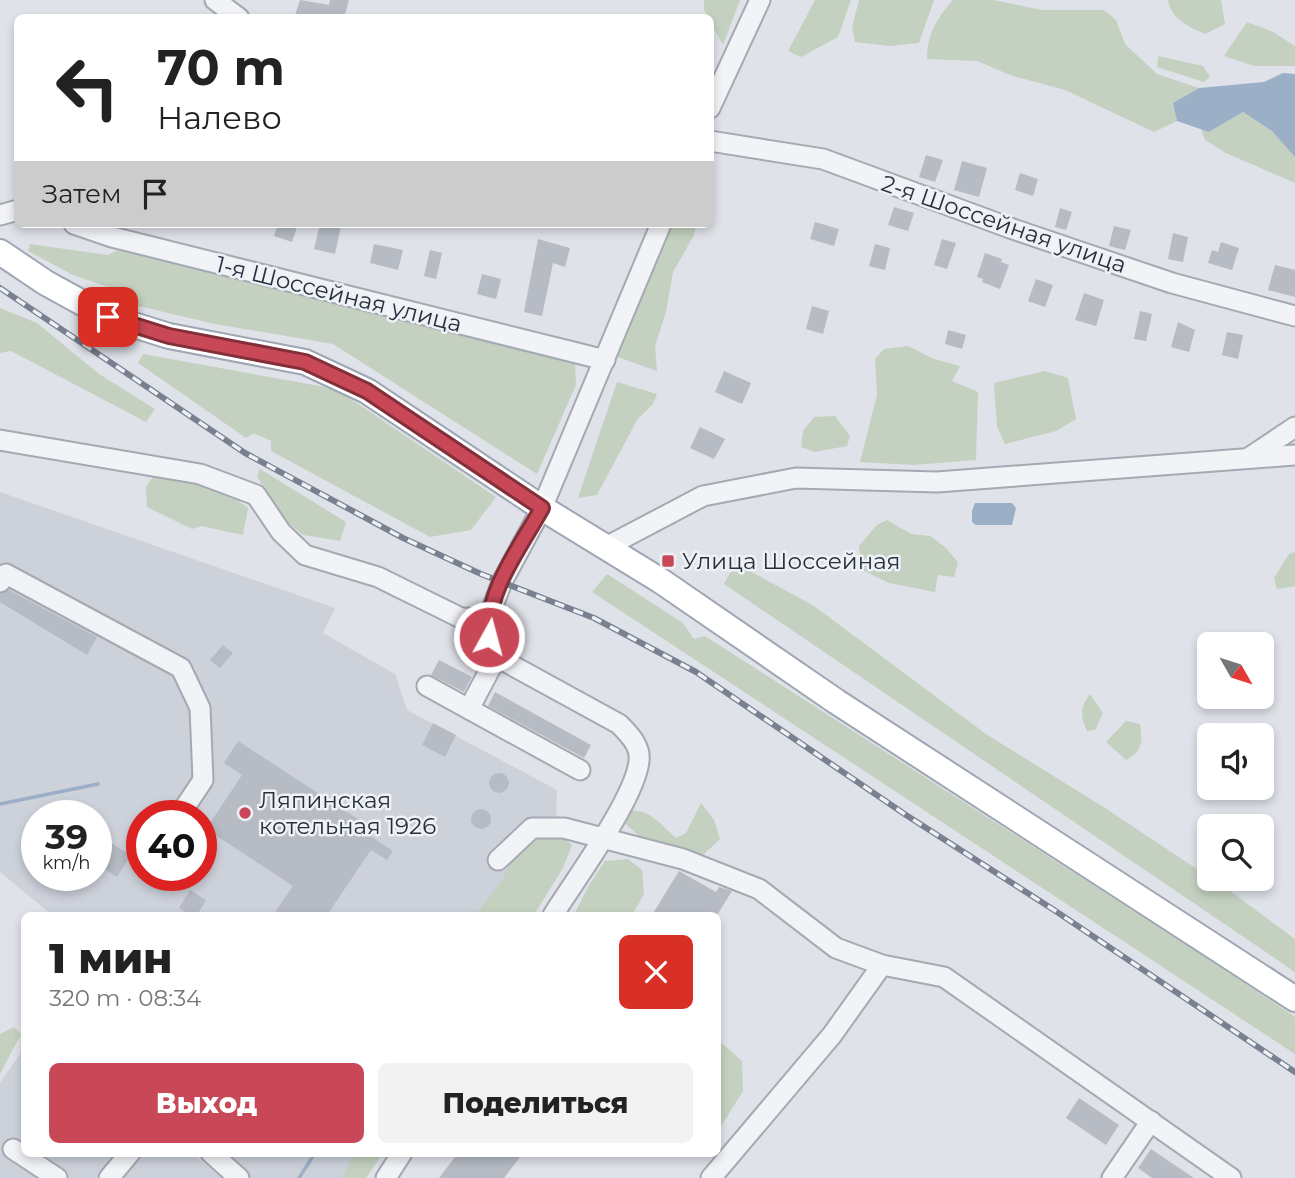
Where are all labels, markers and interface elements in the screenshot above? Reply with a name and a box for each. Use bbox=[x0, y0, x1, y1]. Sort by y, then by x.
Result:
text: 70 m bbox=[157, 38, 285, 97]
icon: left bbox=[42, 42, 133, 133]
text: Налево bbox=[157, 98, 282, 137]
street label: 2-я Шоссейная улица bbox=[878, 169, 1130, 279]
icon: arrive bbox=[136, 175, 174, 213]
text: Затем bbox=[42, 178, 122, 210]
street label: 1-я Шоссейная улица bbox=[213, 250, 465, 338]
pin bbox=[78, 287, 138, 347]
icon: arrive bbox=[89, 298, 127, 336]
place label: Улица Шоссейная bbox=[682, 547, 901, 575]
marker: Улица Шоссейная bbox=[660, 553, 676, 569]
position arrow bbox=[452, 600, 526, 674]
north arrow bbox=[1197, 632, 1274, 709]
map controls bbox=[1197, 632, 1274, 891]
button: sound bbox=[1197, 723, 1274, 800]
place label: Ляпинская котельная 1926 bbox=[259, 786, 436, 840]
speed limit sign: 40 bbox=[126, 800, 217, 891]
marker: Ляпинская котельная 1926 bbox=[237, 805, 253, 821]
button: search bbox=[1197, 814, 1274, 891]
text: 39 bbox=[45, 815, 88, 858]
text: km/h bbox=[42, 852, 91, 874]
text: 1 мин bbox=[49, 932, 173, 984]
button: close bbox=[619, 935, 693, 1009]
text: 320 m · 08:34 bbox=[49, 984, 201, 1012]
button: Выход bbox=[49, 1063, 364, 1143]
button: Поделиться bbox=[378, 1063, 693, 1143]

